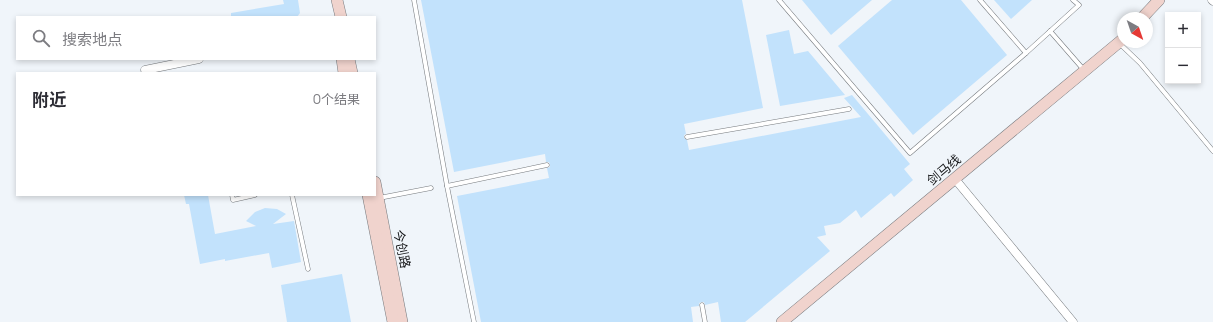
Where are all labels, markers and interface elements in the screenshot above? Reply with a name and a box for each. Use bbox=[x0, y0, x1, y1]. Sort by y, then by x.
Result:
north arrow bbox=[1117, 12, 1153, 48]
map controls bbox=[1165, 12, 1201, 84]
button: + bbox=[1165, 12, 1201, 48]
search box bbox=[16, 16, 376, 60]
icon: search bbox=[30, 27, 52, 49]
text: 搜索地点 bbox=[62, 30, 122, 49]
button: − bbox=[1165, 48, 1201, 84]
text: 附近 bbox=[32, 89, 66, 111]
text: 0个结果 bbox=[313, 91, 360, 108]
street label: 剑马线 bbox=[924, 151, 964, 189]
street label: 今创路 bbox=[390, 228, 414, 270]

